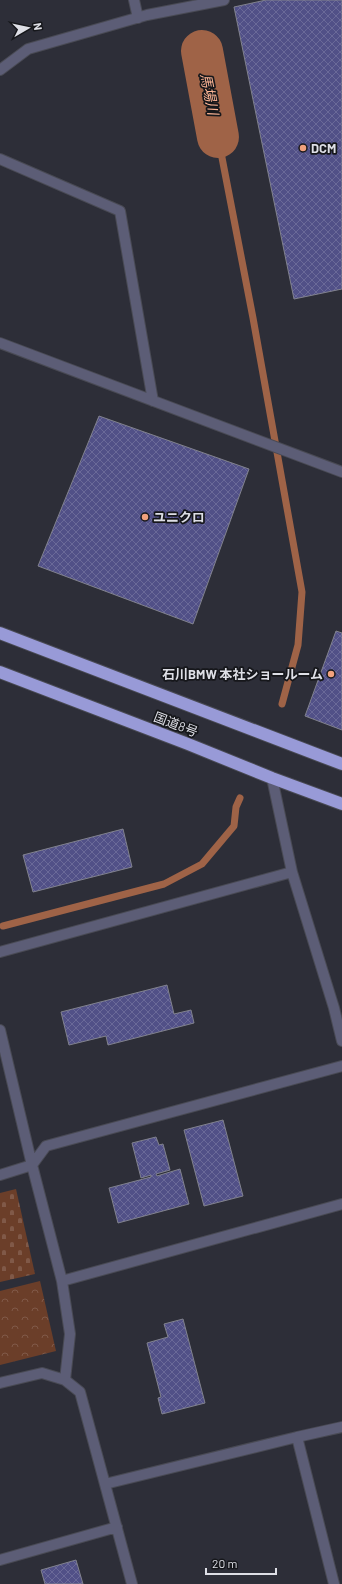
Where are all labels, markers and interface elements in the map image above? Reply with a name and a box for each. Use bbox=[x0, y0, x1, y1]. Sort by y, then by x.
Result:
north arrow bbox=[8, 8, 48, 48]
text: N bbox=[31, 22, 45, 31]
water label: 馬場川 bbox=[198, 72, 223, 118]
place label: DCM bbox=[311, 140, 336, 156]
marker: DCM bbox=[298, 143, 308, 153]
place label: ユニクロ bbox=[153, 509, 205, 525]
marker: ユニクロ bbox=[140, 512, 150, 522]
place label: 石川BMW 本社ショールーム bbox=[162, 666, 323, 682]
marker: 石川BMW 本社ショールーム bbox=[326, 669, 336, 679]
street label: 国道8号 bbox=[152, 708, 200, 740]
scale bar bbox=[206, 1550, 276, 1576]
text: 20 m bbox=[212, 1556, 238, 1570]

